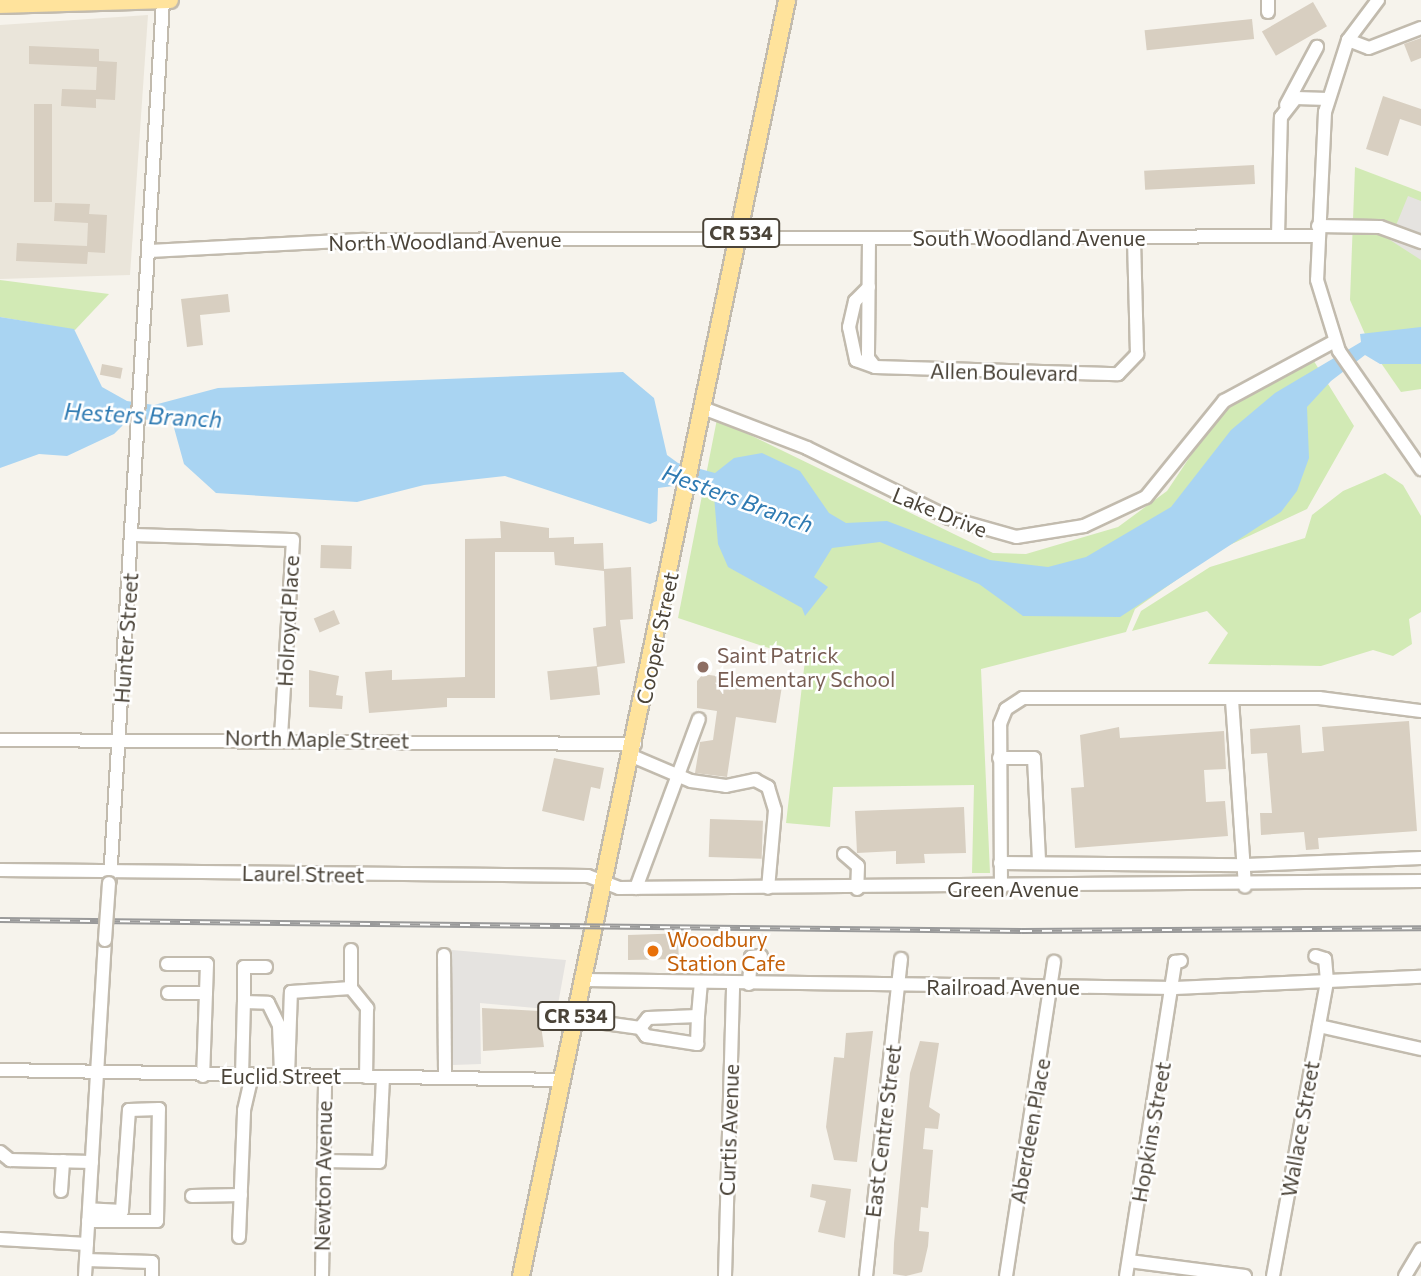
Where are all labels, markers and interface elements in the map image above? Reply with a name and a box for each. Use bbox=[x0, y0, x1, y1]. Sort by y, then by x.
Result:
road number: CR 534 bbox=[701, 218, 781, 248]
street label: South Woodland Avenue bbox=[913, 225, 1145, 251]
street label: North Woodland Avenue bbox=[328, 226, 562, 256]
street label: Allen Boulevard bbox=[930, 358, 1078, 386]
water label: Hesters Branch bbox=[63, 397, 223, 433]
water label: Hesters Branch bbox=[659, 458, 817, 538]
street label: Lake Drive bbox=[889, 482, 991, 542]
street label: Holroyd Place bbox=[272, 555, 304, 687]
street label: Cooper Street bbox=[631, 569, 683, 707]
street label: Hunter Street bbox=[109, 572, 143, 704]
place label: Saint Patrick Elementary School bbox=[717, 642, 895, 692]
marker: Saint Patrick Elementary School bbox=[695, 659, 711, 675]
street label: North Maple Street bbox=[225, 725, 409, 753]
street label: Laurel Street bbox=[242, 860, 364, 888]
street label: Green Avenue bbox=[947, 876, 1079, 902]
place label: Woodbury Station Cafe bbox=[667, 926, 786, 976]
marker: Woodbury Station Cafe bbox=[645, 943, 661, 959]
street label: Railroad Avenue bbox=[926, 974, 1080, 1000]
road number: CR 534 bbox=[536, 1000, 616, 1032]
street label: East Centre Street bbox=[860, 1043, 906, 1219]
street label: Aberdeen Place bbox=[1005, 1056, 1055, 1206]
street label: Wallace Street bbox=[1276, 1059, 1324, 1199]
street label: Hopkins Street bbox=[1126, 1060, 1176, 1204]
street label: Euclid Street bbox=[221, 1063, 341, 1089]
street label: Curtis Avenue bbox=[714, 1064, 744, 1196]
street label: Newton Avenue bbox=[309, 1101, 337, 1251]

